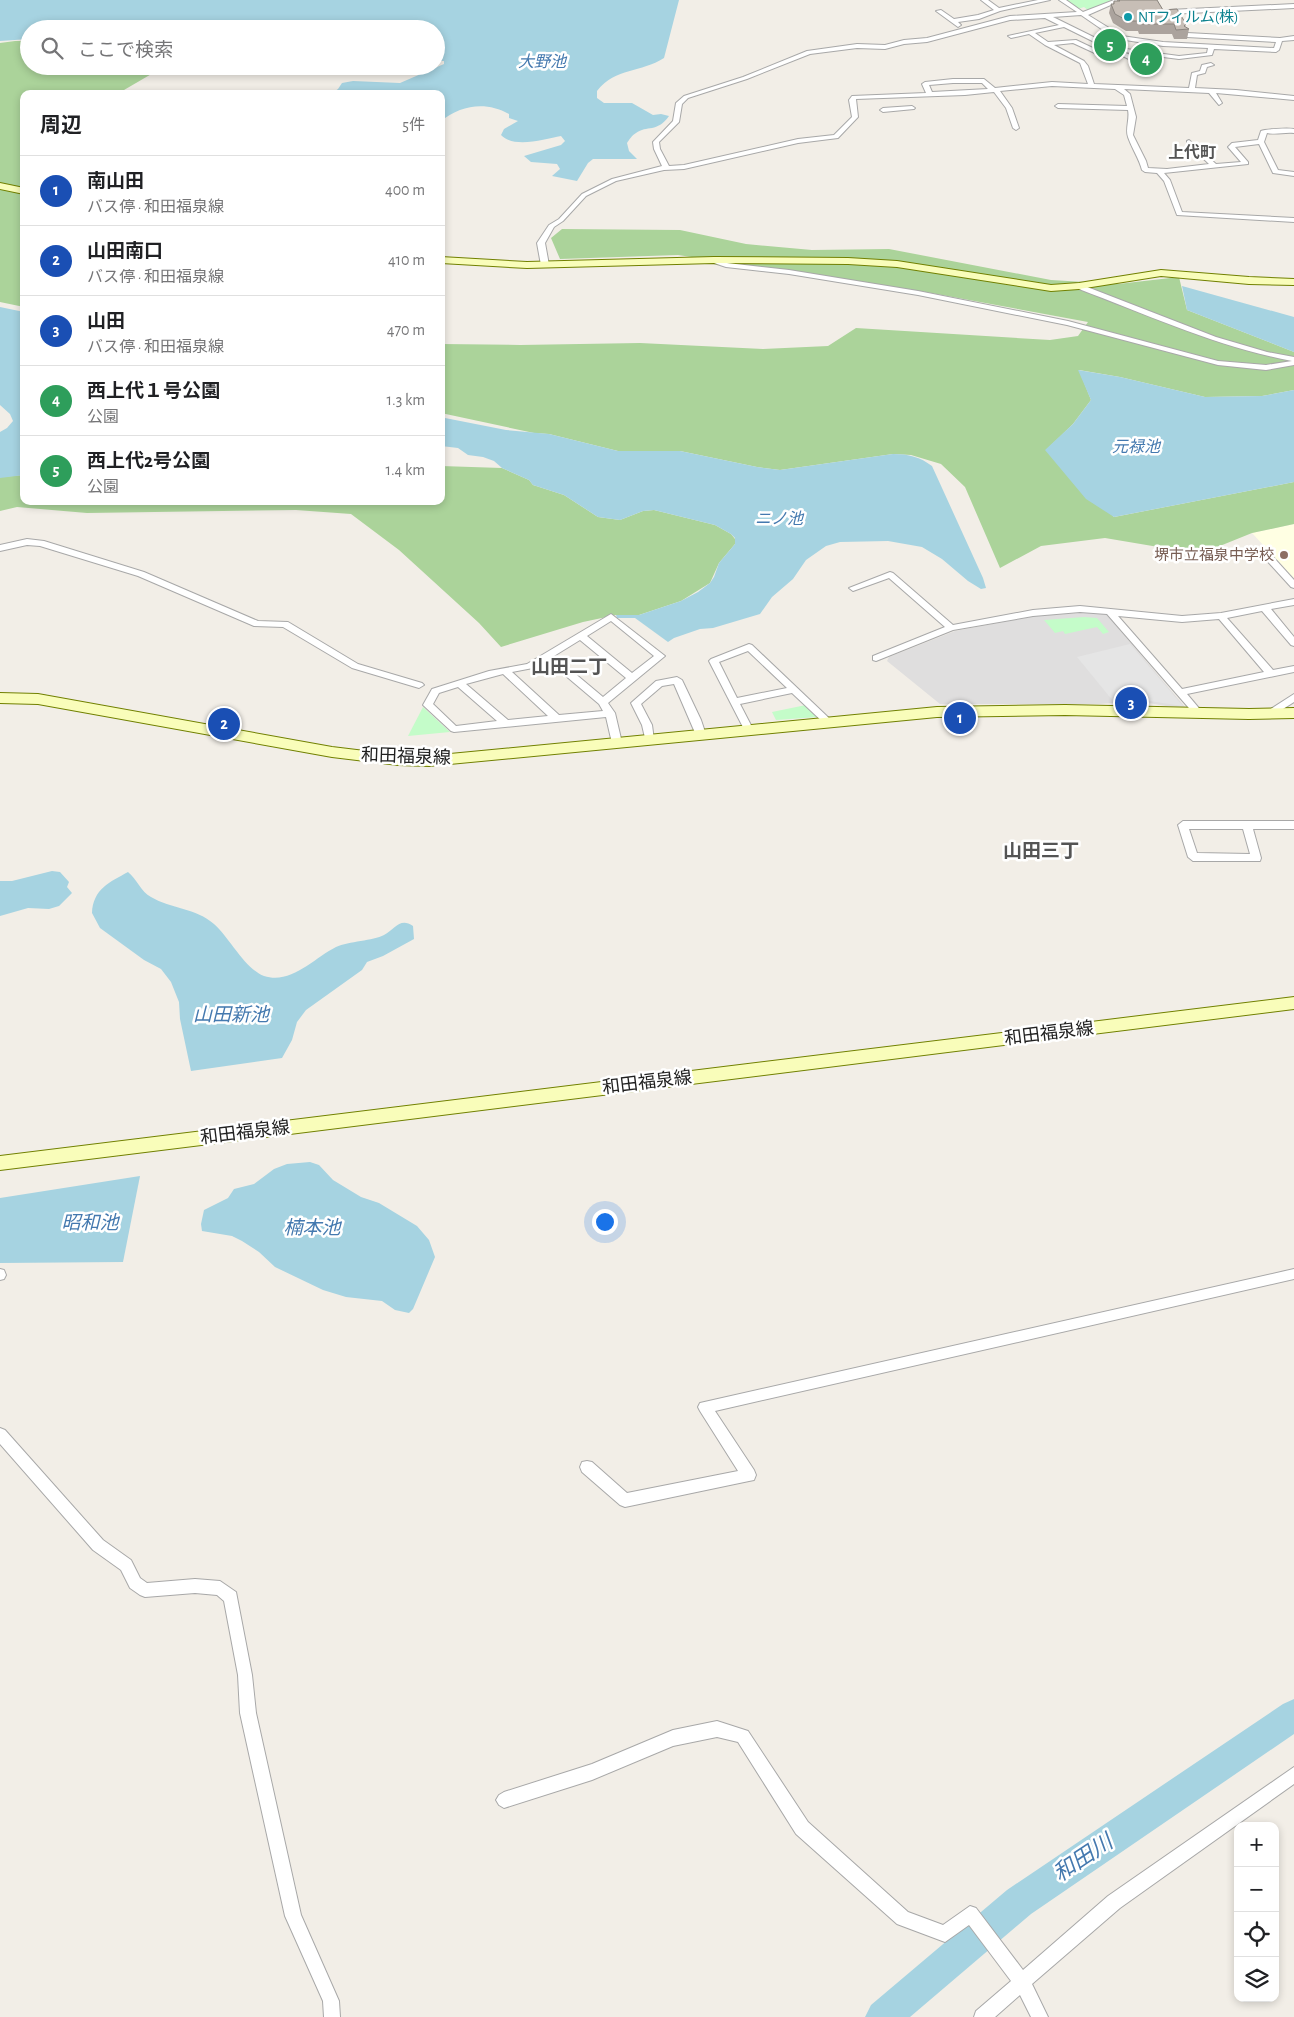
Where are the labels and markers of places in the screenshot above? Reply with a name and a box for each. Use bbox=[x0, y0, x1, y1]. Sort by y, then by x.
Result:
place label: NTフィルム(株) bbox=[1138, 9, 1239, 25]
marker: NTフィルム(株) bbox=[1122, 11, 1134, 23]
pin: 5 bbox=[1094, 26, 1126, 64]
pin: 4 bbox=[1130, 40, 1162, 78]
place label: 堺市立福泉中学校 bbox=[1154, 547, 1274, 563]
marker: 堺市立福泉中学校 bbox=[1278, 549, 1290, 561]
pin: 3 bbox=[1115, 684, 1147, 722]
pin: 1 bbox=[944, 699, 976, 737]
pin: 2 bbox=[208, 705, 240, 743]

